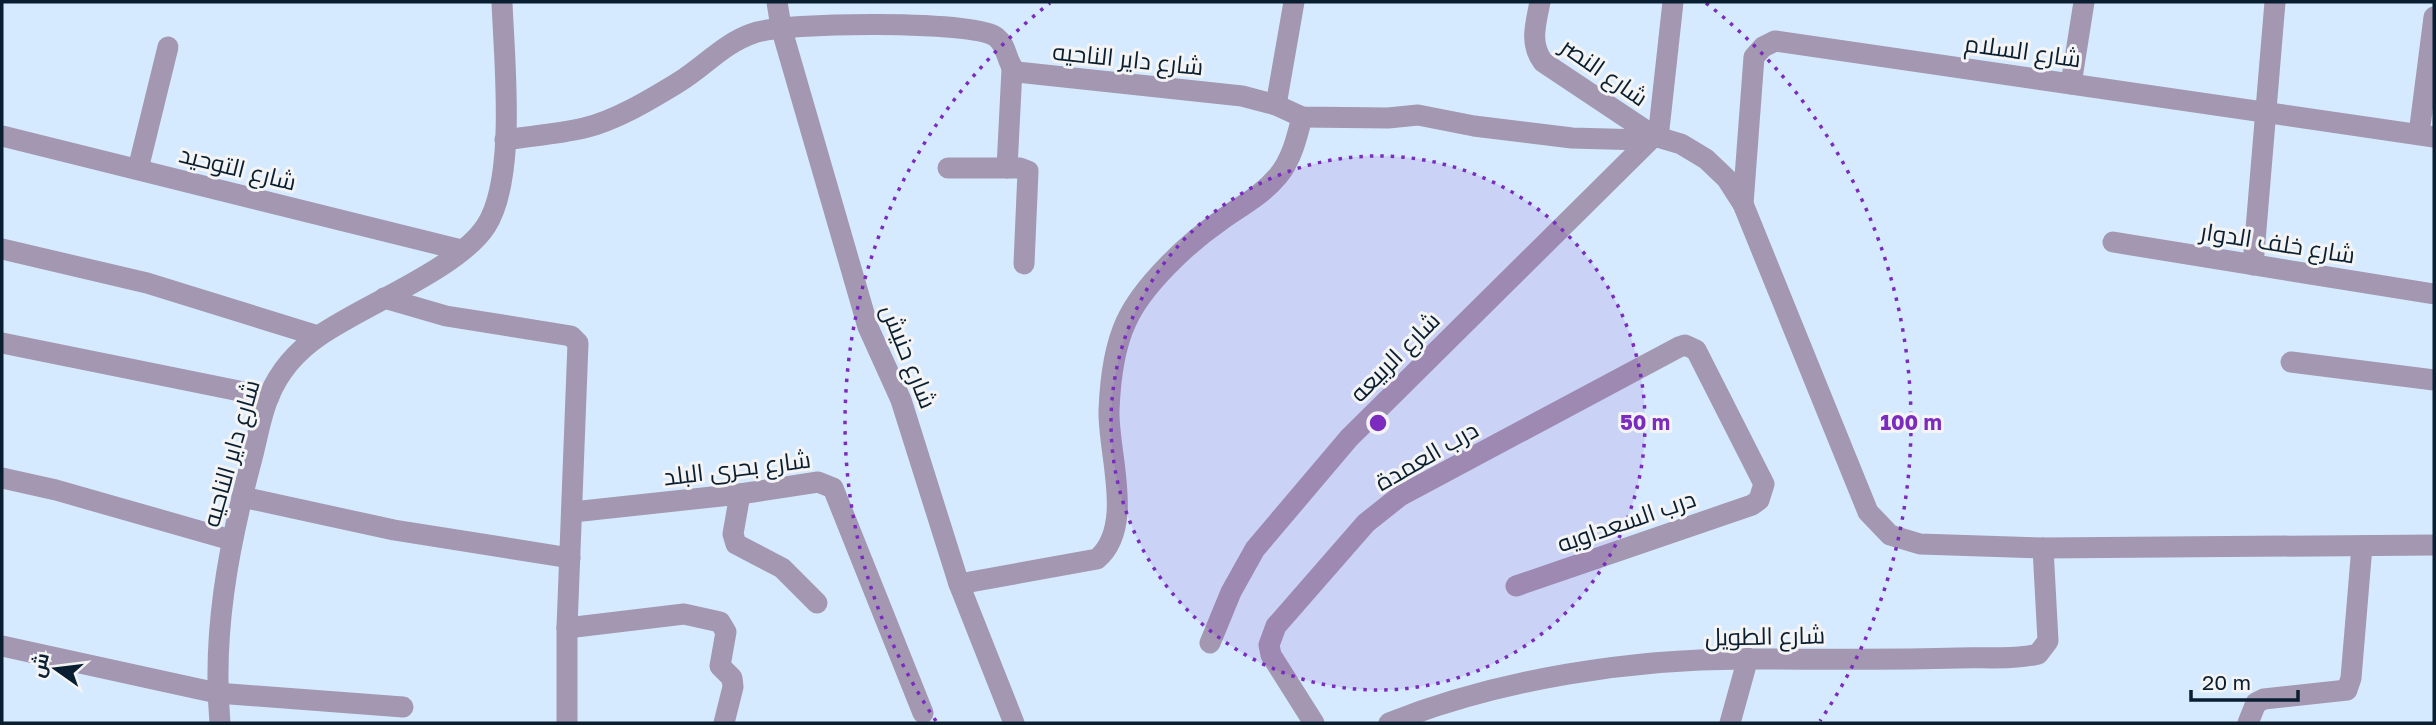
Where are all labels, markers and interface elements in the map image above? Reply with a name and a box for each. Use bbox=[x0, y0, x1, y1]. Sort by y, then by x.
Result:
street label: شارع السلام bbox=[1962, 27, 2083, 75]
street label: شارع النصر bbox=[1553, 29, 1654, 114]
street label: شارع داير الناحيه bbox=[1051, 36, 1205, 83]
street label: شارع التوحيد bbox=[176, 138, 300, 198]
street label: شارع خلف الدوار bbox=[2196, 215, 2357, 272]
street label: شارع حنيش bbox=[873, 300, 944, 413]
street label: شارع الربيعه bbox=[1343, 305, 1447, 409]
street label: شارع داير الناحيه bbox=[195, 376, 268, 531]
text: 50 m bbox=[1620, 409, 1670, 435]
text: 100 m bbox=[1880, 409, 1942, 435]
centre of rings bbox=[1366, 411, 1390, 435]
street label: درب العمدة bbox=[1369, 414, 1483, 496]
street label: شارع بحرى البلد bbox=[662, 444, 813, 493]
street label: درب السعداويه bbox=[1553, 483, 1699, 557]
street label: شارع الطويل bbox=[1704, 619, 1826, 654]
north arrow bbox=[21, 634, 91, 704]
text: ش bbox=[25, 650, 54, 680]
scale bar bbox=[2191, 658, 2298, 702]
text: 20 m bbox=[2202, 669, 2251, 695]

